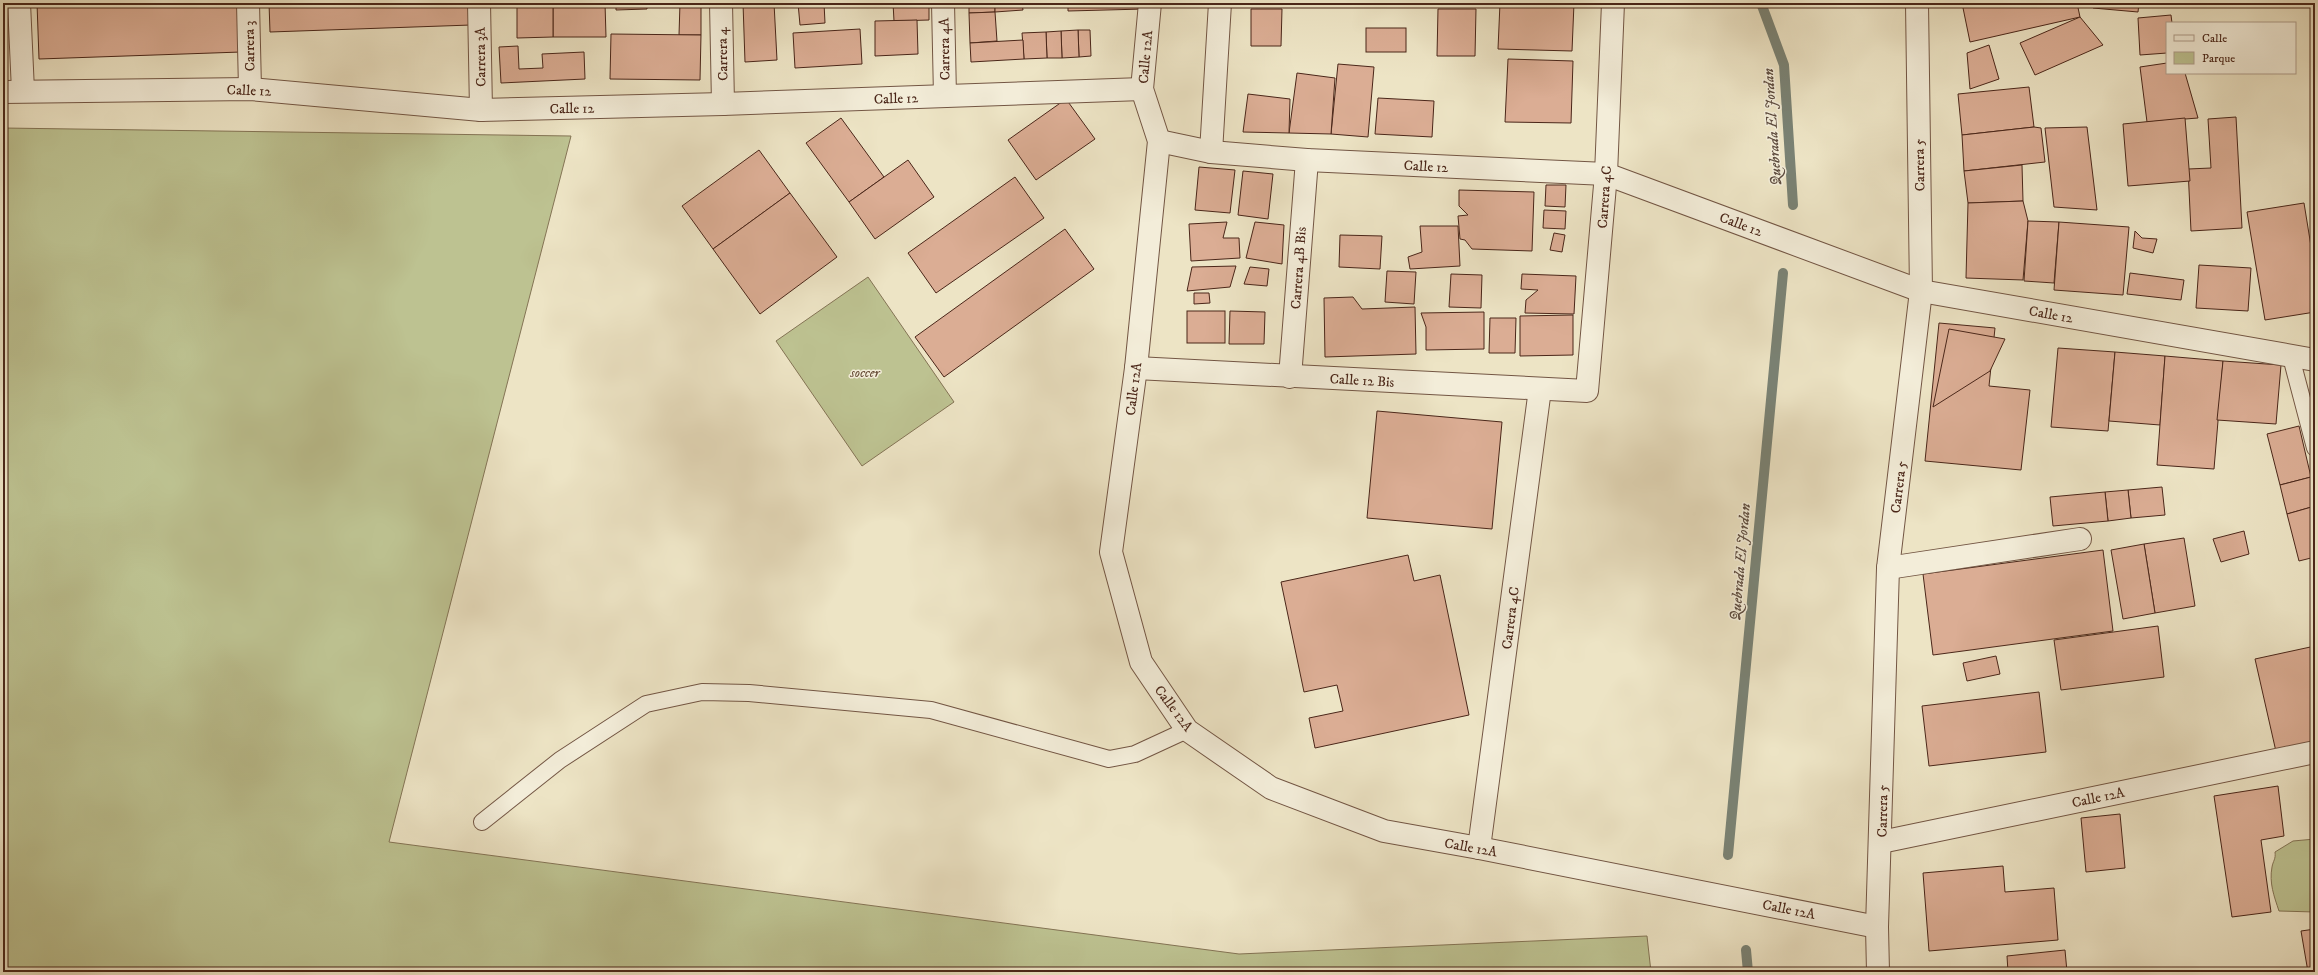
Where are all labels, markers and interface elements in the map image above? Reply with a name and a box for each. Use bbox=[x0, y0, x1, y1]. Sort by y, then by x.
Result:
street label: Carrera 4A bbox=[935, 16, 955, 80]
street label: Carrera 3 bbox=[241, 20, 259, 72]
legend bbox=[2166, 22, 2296, 74]
street label: Carrera 3A bbox=[471, 26, 491, 87]
street label: Carrera 4 bbox=[714, 26, 732, 81]
street label: Calle 12A bbox=[1135, 29, 1157, 84]
text: Calle bbox=[2202, 31, 2227, 46]
text: Parque bbox=[2202, 51, 2235, 66]
water label: Quebrada El Jordan bbox=[1759, 67, 1786, 186]
street label: Calle 12 bbox=[226, 81, 272, 101]
street label: Calle 12 bbox=[874, 89, 919, 109]
street label: Calle 12 bbox=[550, 100, 595, 118]
street label: Carrera 5 bbox=[1911, 138, 1929, 191]
street label: Calle 12 bbox=[1403, 157, 1449, 177]
street label: Carrera 4C bbox=[1594, 165, 1616, 229]
street label: Calle 12 bbox=[1717, 209, 1765, 241]
street label: Carrera 4B Bis bbox=[1287, 226, 1311, 310]
street label: Calle 12 bbox=[2027, 302, 2074, 328]
street label: Calle 12A bbox=[1122, 360, 1146, 417]
park label: soccer bbox=[849, 364, 881, 382]
street label: Calle 12 Bis bbox=[1329, 370, 1395, 392]
street label: Carrera 5 bbox=[1887, 460, 1911, 514]
water label: Quebrada El Jordan bbox=[1726, 502, 1755, 622]
street label: Carrera 4C bbox=[1498, 586, 1524, 650]
street label: Calle 12A bbox=[1150, 682, 1197, 736]
street label: Calle 12A bbox=[2070, 783, 2127, 812]
street label: Carrera 5 bbox=[1874, 785, 1892, 837]
street label: Calle 12A bbox=[1443, 834, 1500, 862]
street label: Calle 12A bbox=[1761, 896, 1818, 924]

